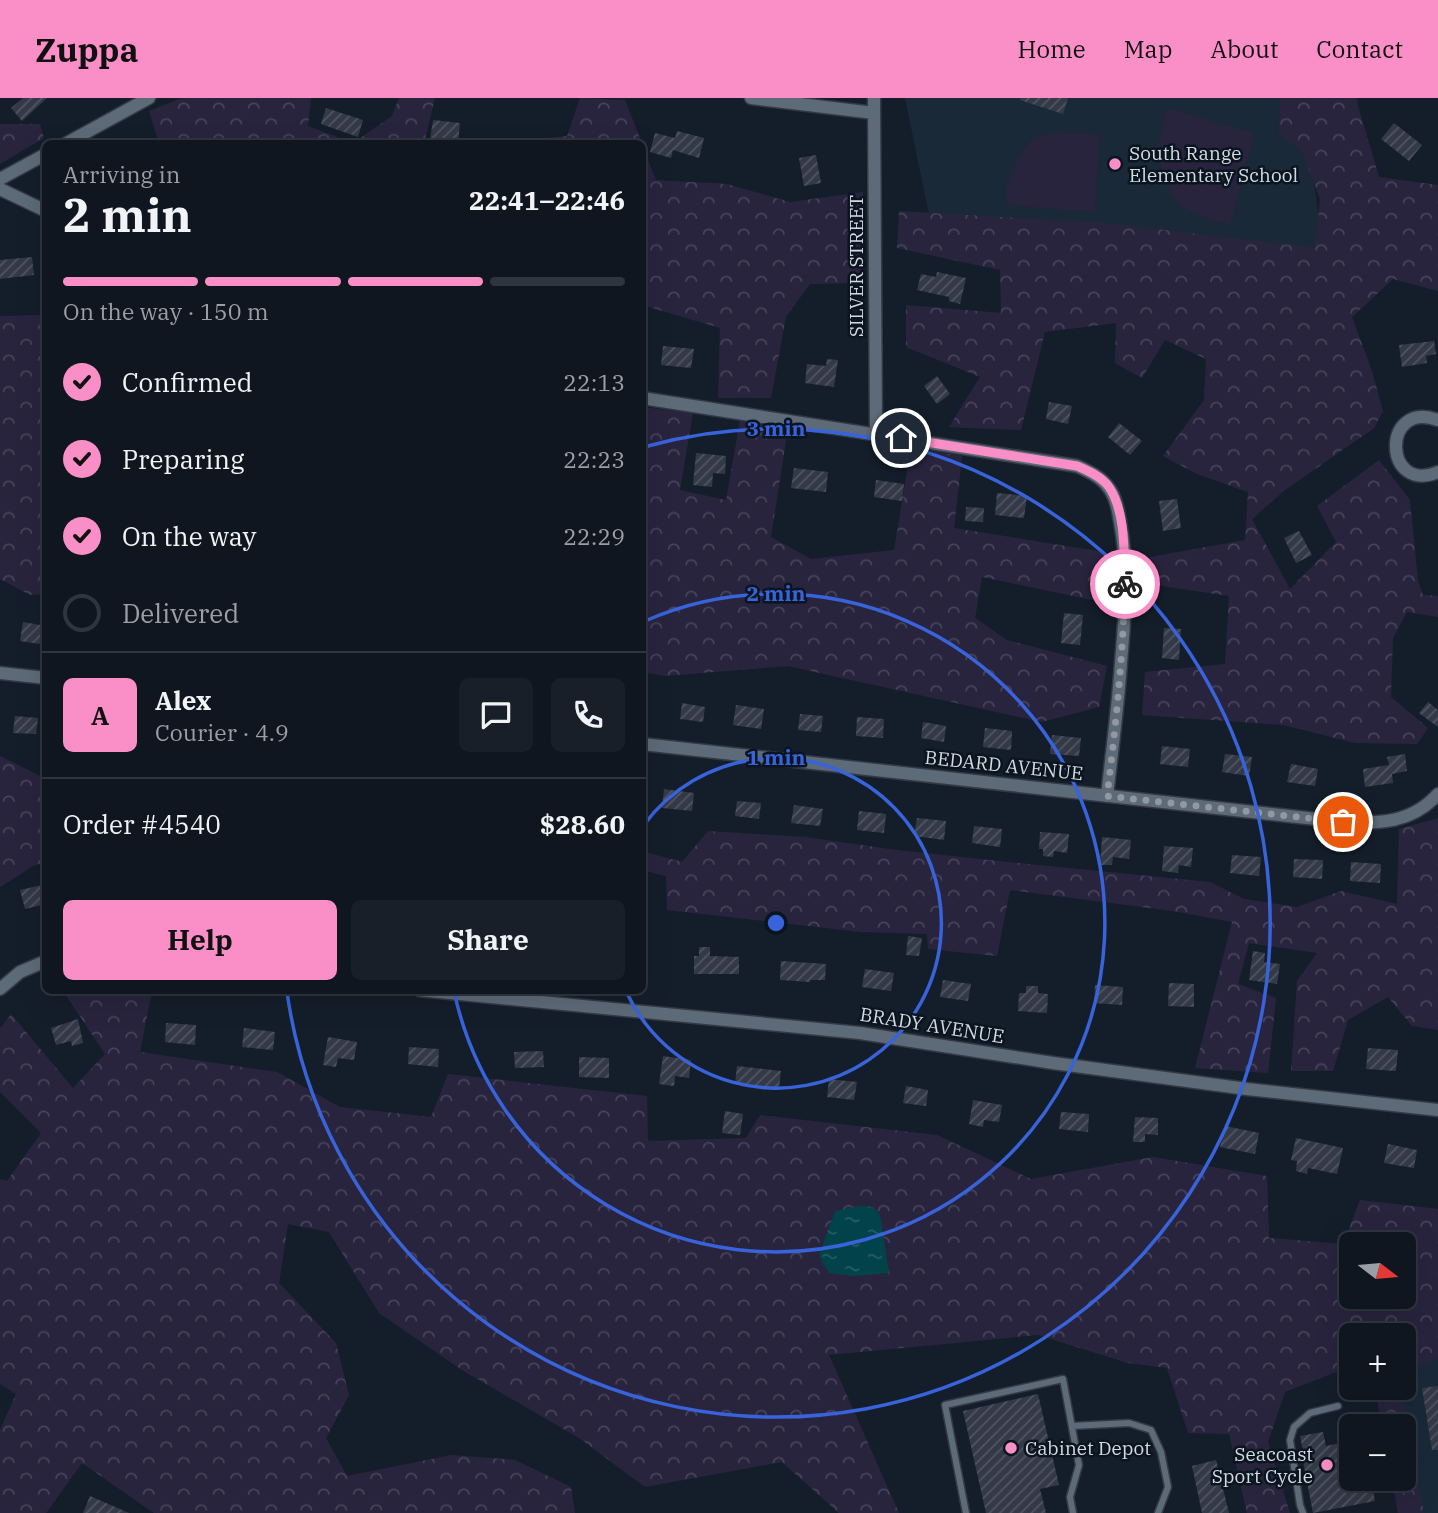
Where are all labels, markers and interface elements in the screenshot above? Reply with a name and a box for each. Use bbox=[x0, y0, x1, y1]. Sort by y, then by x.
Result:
text: Zuppa bbox=[35, 28, 139, 71]
text: Home bbox=[1018, 33, 1086, 65]
text: Map bbox=[1124, 33, 1172, 65]
text: About bbox=[1210, 33, 1278, 65]
text: Contact bbox=[1316, 33, 1403, 65]
place label: South Range Elementary School bbox=[1129, 141, 1299, 187]
marker: South Range Elementary School bbox=[1107, 156, 1123, 172]
text: Arriving in bbox=[63, 159, 180, 189]
text: 22:41–22:46 bbox=[469, 183, 625, 217]
text: 2 min bbox=[63, 185, 192, 245]
street label: SILVER STREET bbox=[844, 195, 868, 337]
text: On the way · 150 m bbox=[63, 296, 269, 326]
icon: check bbox=[63, 363, 101, 401]
text: Confirmed bbox=[122, 365, 253, 399]
text: 22:13 bbox=[563, 367, 625, 397]
pin bbox=[871, 408, 931, 468]
text: 3 min bbox=[747, 414, 805, 442]
icon: home bbox=[882, 419, 920, 457]
icon: check bbox=[63, 440, 101, 478]
text: Preparing bbox=[122, 442, 244, 476]
text: 22:23 bbox=[563, 444, 625, 474]
icon: check bbox=[63, 517, 101, 555]
text: On the way bbox=[122, 519, 256, 553]
text: 22:29 bbox=[563, 521, 625, 551]
courier bbox=[1090, 549, 1160, 619]
icon: bike bbox=[1106, 565, 1144, 603]
text: 2 min bbox=[747, 579, 805, 607]
text: Delivered bbox=[122, 596, 239, 630]
button: chat bbox=[459, 678, 533, 752]
button: phone bbox=[551, 678, 625, 752]
text: Alex bbox=[155, 683, 211, 717]
text: A bbox=[91, 698, 109, 732]
text: Courier · 4.9 bbox=[155, 717, 289, 747]
text: 1 min bbox=[747, 743, 805, 771]
street label: BEDARD AVENUE bbox=[924, 745, 1084, 785]
pin bbox=[1313, 792, 1373, 852]
icon: bag bbox=[1324, 803, 1362, 841]
text: Order #4540 bbox=[63, 807, 221, 841]
text: $28.60 bbox=[540, 807, 625, 841]
button: Help bbox=[63, 900, 337, 980]
button: Share bbox=[351, 900, 625, 980]
centre of rings bbox=[764, 911, 788, 935]
street label: BRADY AVENUE bbox=[858, 1002, 1006, 1048]
north arrow bbox=[1339, 1232, 1416, 1309]
map controls bbox=[1339, 1232, 1416, 1491]
button: + bbox=[1339, 1323, 1416, 1400]
button: − bbox=[1339, 1414, 1416, 1491]
place label: Cabinet Depot bbox=[1025, 1436, 1151, 1460]
marker: Cabinet Depot bbox=[1003, 1440, 1019, 1456]
place label: Seacoast Sport Cycle bbox=[1212, 1442, 1313, 1488]
marker: Seacoast Sport Cycle bbox=[1319, 1457, 1335, 1473]

